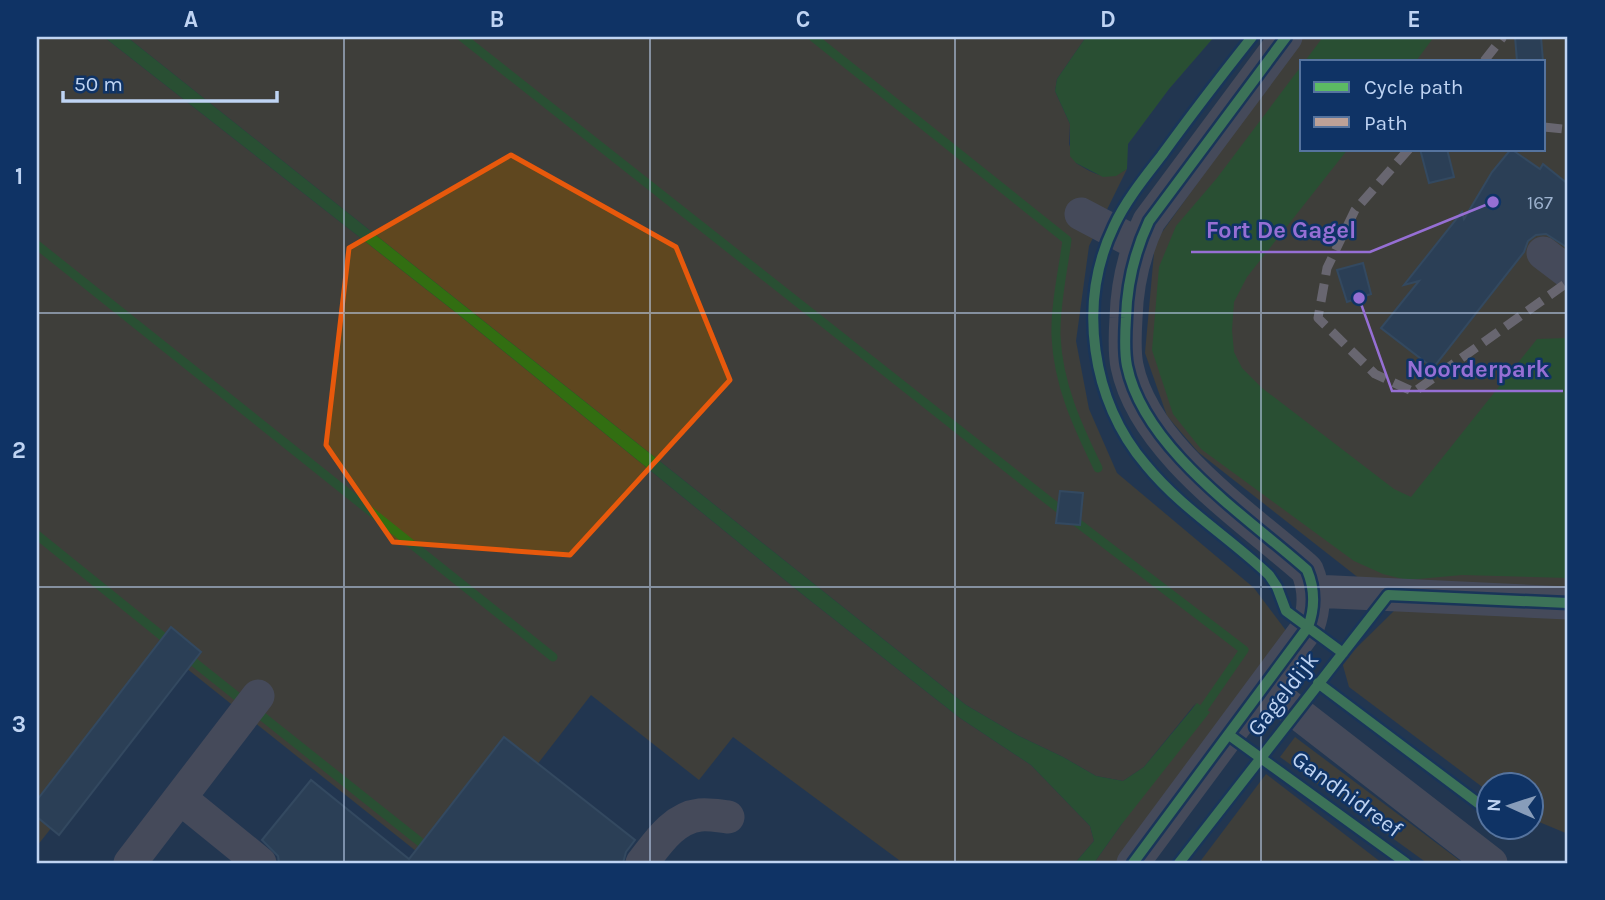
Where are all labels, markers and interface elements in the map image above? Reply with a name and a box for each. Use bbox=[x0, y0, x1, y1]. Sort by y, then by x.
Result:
text: A bbox=[184, 6, 198, 33]
text: B bbox=[490, 6, 504, 33]
text: C bbox=[796, 6, 810, 33]
text: D bbox=[1100, 6, 1116, 33]
text: E bbox=[1407, 6, 1421, 33]
scale bar bbox=[63, 60, 276, 104]
legend bbox=[1300, 60, 1546, 150]
text: 50 m bbox=[74, 72, 123, 96]
text: Cycle path bbox=[1364, 75, 1464, 99]
text: Path bbox=[1364, 111, 1408, 135]
text: 1 bbox=[15, 163, 23, 190]
house number: 167 bbox=[1527, 192, 1553, 214]
callout: Fort De Gagel bbox=[1191, 207, 1370, 252]
text: Fort De Gagel bbox=[1206, 216, 1356, 244]
callout: Noorderpark bbox=[1392, 346, 1563, 391]
text: Noorderpark bbox=[1407, 355, 1549, 383]
text: 2 bbox=[12, 437, 26, 464]
street label: Gageldijk bbox=[1242, 647, 1324, 741]
text: 3 bbox=[12, 711, 26, 738]
street label: Gandhidreef bbox=[1287, 745, 1407, 843]
north arrow bbox=[1476, 771, 1546, 841]
text: N bbox=[1483, 798, 1505, 813]

